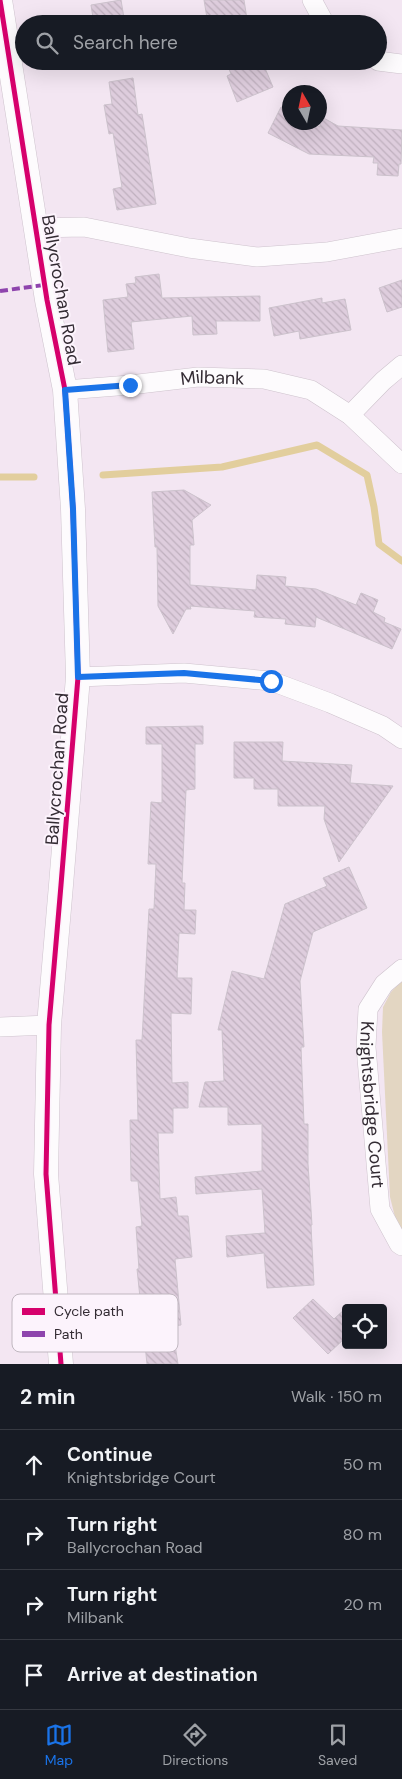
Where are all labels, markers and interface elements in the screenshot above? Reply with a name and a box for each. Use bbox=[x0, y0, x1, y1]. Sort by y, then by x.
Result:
search box bbox=[15, 15, 387, 70]
icon: search bbox=[33, 29, 61, 57]
text: Search here bbox=[73, 30, 178, 55]
north arrow bbox=[282, 85, 327, 130]
street label: Ballycrochan Road bbox=[36, 213, 86, 367]
street label: Milbank bbox=[179, 365, 245, 391]
route end bbox=[119, 374, 142, 397]
route start bbox=[260, 670, 283, 693]
street label: Ballycrochan Road bbox=[40, 692, 74, 846]
street label: Knightsbridge Court bbox=[354, 1020, 390, 1189]
legend bbox=[12, 1294, 178, 1352]
text: Cycle path bbox=[54, 1302, 124, 1320]
map controls bbox=[342, 1304, 387, 1349]
button: locate bbox=[342, 1304, 387, 1349]
text: Path bbox=[54, 1325, 83, 1343]
text: 2 min bbox=[20, 1383, 76, 1411]
text: Walk · 150 m bbox=[291, 1386, 382, 1407]
text: Continue bbox=[67, 1442, 153, 1467]
icon: ahead bbox=[20, 1451, 48, 1479]
text: 50 m bbox=[343, 1454, 382, 1475]
text: Knightsbridge Court bbox=[67, 1467, 216, 1488]
text: Turn right bbox=[67, 1512, 157, 1537]
icon: right bbox=[20, 1521, 48, 1549]
text: 80 m bbox=[343, 1524, 382, 1545]
text: Ballycrochan Road bbox=[67, 1537, 203, 1558]
text: Turn right bbox=[67, 1582, 157, 1607]
icon: right bbox=[20, 1591, 48, 1619]
text: 20 m bbox=[343, 1594, 382, 1615]
text: Milbank bbox=[67, 1607, 124, 1628]
icon: arrive bbox=[20, 1661, 48, 1689]
text: Arrive at destination bbox=[67, 1662, 258, 1687]
tab: Map bbox=[45, 1721, 73, 1769]
tab: Directions bbox=[163, 1721, 228, 1769]
tab: Saved bbox=[318, 1721, 357, 1769]

